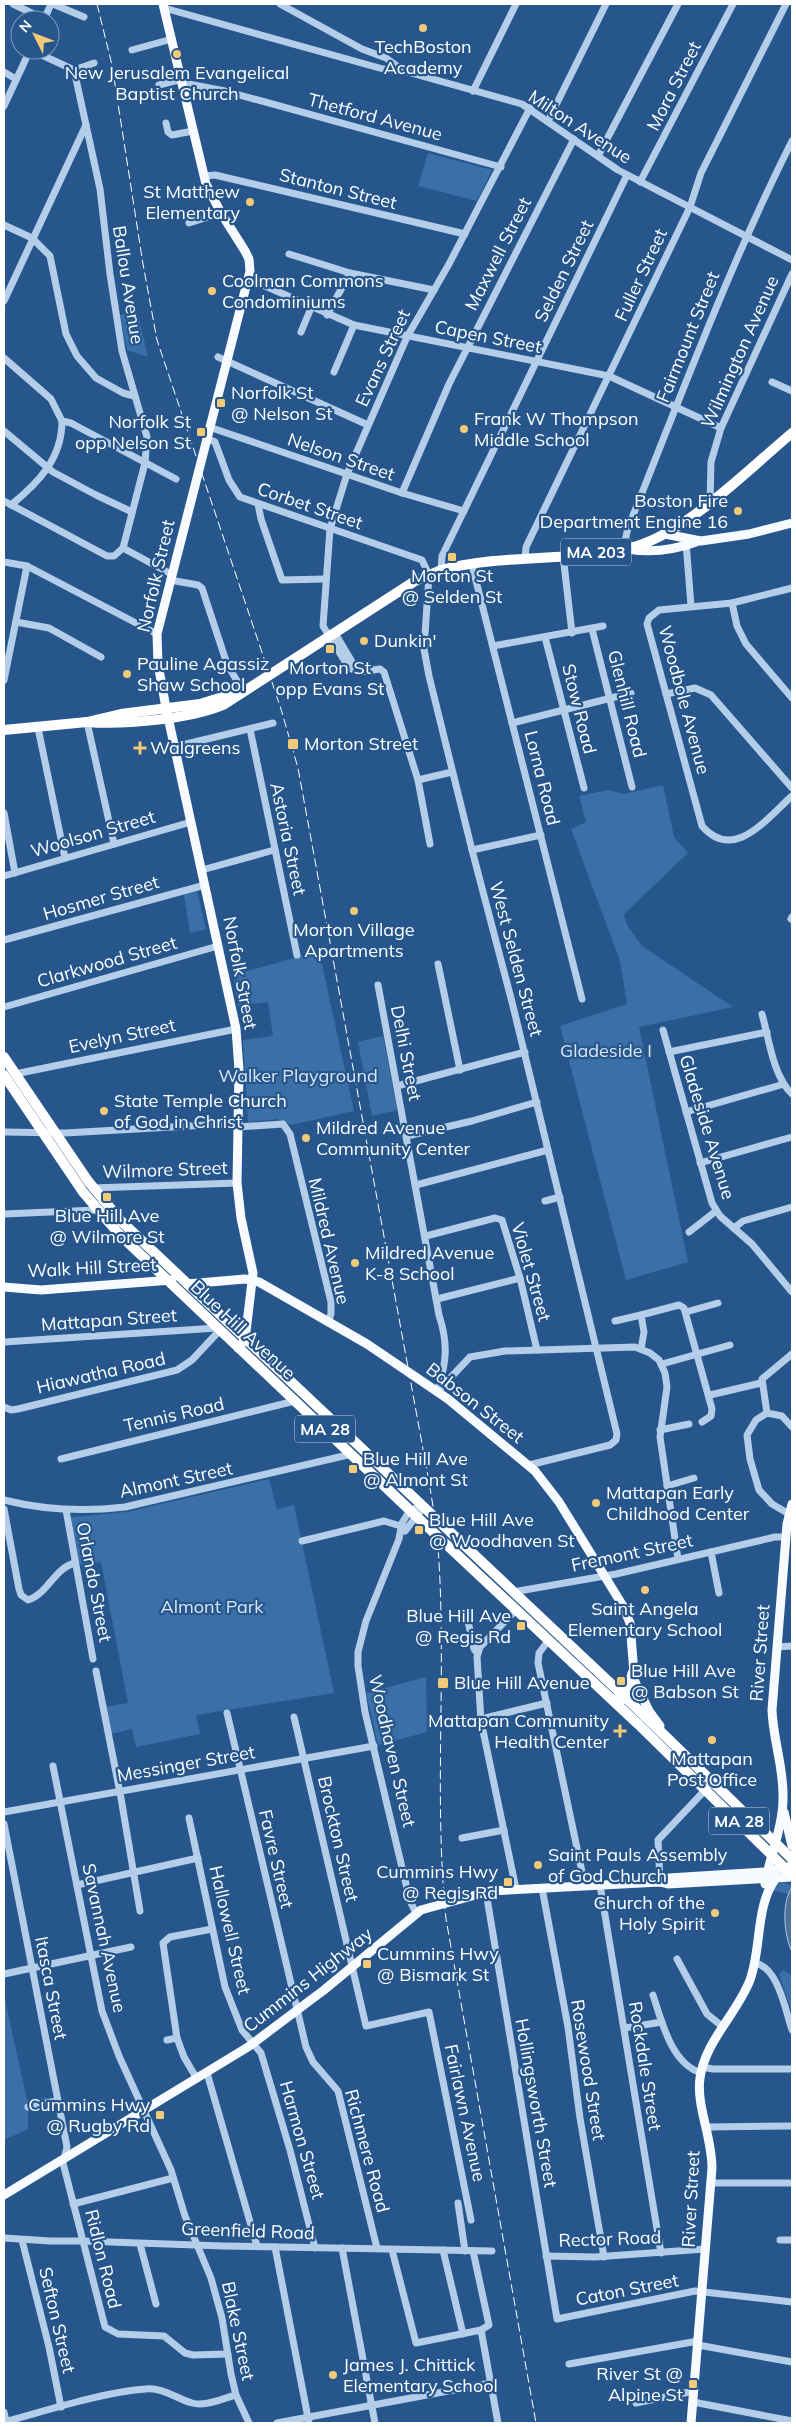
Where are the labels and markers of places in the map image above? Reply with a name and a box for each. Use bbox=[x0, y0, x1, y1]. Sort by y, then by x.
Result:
marker: TechBoston Academy bbox=[417, 22, 429, 34]
place label: TechBoston Academy bbox=[374, 35, 472, 79]
marker: New Jerusalem Evangelical Baptist Church bbox=[171, 48, 183, 60]
place label: New Jerusalem Evangelical Baptist Church bbox=[65, 61, 289, 105]
place label: St Matthew Elementary bbox=[143, 180, 240, 224]
marker: St Matthew Elementary bbox=[244, 196, 256, 208]
place label: Coolman Commons Condominiums bbox=[222, 269, 384, 313]
marker: Coolman Commons Condominiums bbox=[206, 285, 218, 297]
place label: Norfolk St @ Nelson St bbox=[231, 381, 333, 425]
marker: Norfolk St @ Nelson St bbox=[215, 397, 227, 409]
place label: Frank W Thompson Middle School bbox=[474, 407, 638, 451]
place label: Norfolk St opp Nelson St bbox=[75, 410, 191, 454]
marker: Frank W Thompson Middle School bbox=[458, 423, 470, 435]
marker: Norfolk St opp Nelson St bbox=[195, 426, 207, 438]
place label: Boston Fire Department Engine 16 bbox=[540, 489, 728, 533]
marker: Boston Fire Department Engine 16 bbox=[732, 505, 744, 517]
marker: Morton St @ Selden St bbox=[446, 551, 458, 563]
place label: Morton St @ Selden St bbox=[402, 564, 502, 608]
place label: Dunkin' bbox=[374, 629, 436, 652]
marker: Dunkin' bbox=[358, 635, 370, 647]
marker: Morton St opp Evans St bbox=[324, 643, 336, 655]
place label: Pauline Agassiz Shaw School bbox=[137, 652, 269, 696]
place label: Morton St opp Evans St bbox=[276, 656, 384, 700]
marker: Pauline Agassiz Shaw School bbox=[121, 668, 133, 680]
place label: Morton Street bbox=[304, 732, 418, 755]
place label: Walgreens bbox=[150, 736, 240, 759]
marker: Morton Street bbox=[286, 737, 300, 751]
marker: Walgreens bbox=[134, 742, 146, 754]
marker: Morton Village Apartments bbox=[348, 905, 360, 917]
place label: Morton Village Apartments bbox=[293, 918, 415, 962]
place label: State Temple Church of God in Christ bbox=[114, 1089, 287, 1133]
marker: State Temple Church of God in Christ bbox=[98, 1105, 110, 1117]
place label: Mildred Avenue Community Center bbox=[316, 1116, 470, 1160]
marker: Mildred Avenue Community Center bbox=[300, 1132, 312, 1144]
marker: Blue Hill Ave @ Wilmore St bbox=[101, 1191, 113, 1203]
place label: Blue Hill Ave @ Wilmore St bbox=[49, 1204, 165, 1248]
place label: Mildred Avenue K-8 School bbox=[365, 1241, 494, 1285]
marker: Mildred Avenue K-8 School bbox=[349, 1257, 361, 1269]
place label: Blue Hill Ave @ Almont St bbox=[363, 1447, 468, 1491]
marker: Blue Hill Ave @ Almont St bbox=[347, 1463, 359, 1475]
place label: Mattapan Early Childhood Center bbox=[606, 1481, 750, 1525]
marker: Mattapan Early Childhood Center bbox=[590, 1497, 602, 1509]
place label: Blue Hill Ave @ Woodhaven St bbox=[429, 1508, 575, 1552]
marker: Blue Hill Ave @ Woodhaven St bbox=[413, 1524, 425, 1536]
marker: Saint Angela Elementary School bbox=[639, 1584, 651, 1596]
place label: Saint Angela Elementary School bbox=[568, 1597, 722, 1641]
place label: Blue Hill Ave @ Regis Rd bbox=[406, 1604, 511, 1648]
marker: Blue Hill Ave @ Regis Rd bbox=[515, 1620, 527, 1632]
place label: Blue Hill Ave @ Babson St bbox=[631, 1659, 739, 1703]
place label: Blue Hill Avenue bbox=[454, 1671, 589, 1694]
marker: Blue Hill Ave @ Babson St bbox=[615, 1675, 627, 1687]
marker: Blue Hill Avenue bbox=[436, 1676, 450, 1690]
place label: Mattapan Community Health Center bbox=[428, 1709, 609, 1753]
marker: Mattapan Community Health Center bbox=[613, 1724, 627, 1738]
marker: Mattapan Post Office bbox=[706, 1734, 718, 1746]
place label: Mattapan Post Office bbox=[667, 1747, 757, 1791]
place label: Saint Pauls Assembly of God Church bbox=[548, 1843, 728, 1887]
marker: Saint Pauls Assembly of God Church bbox=[532, 1859, 544, 1871]
place label: Cummins Hwy @ Regis Rd bbox=[376, 1860, 498, 1904]
marker: Cummins Hwy @ Regis Rd bbox=[502, 1876, 514, 1888]
place label: Church of the Holy Spirit bbox=[594, 1891, 705, 1935]
marker: Church of the Holy Spirit bbox=[709, 1907, 721, 1919]
place label: Cummins Hwy @ Bismark St bbox=[377, 1942, 499, 1986]
marker: Cummins Hwy @ Bismark St bbox=[361, 1958, 373, 1970]
place label: Cummins Hwy @ Rugby Rd bbox=[28, 2093, 150, 2137]
marker: Cummins Hwy @ Rugby Rd bbox=[154, 2109, 166, 2121]
place label: James J. Chittick Elementary School bbox=[343, 2353, 498, 2397]
place label: River St @ Alpine St bbox=[596, 2362, 683, 2406]
marker: James J. Chittick Elementary School bbox=[327, 2369, 339, 2381]
marker: River St @ Alpine St bbox=[687, 2378, 699, 2390]

